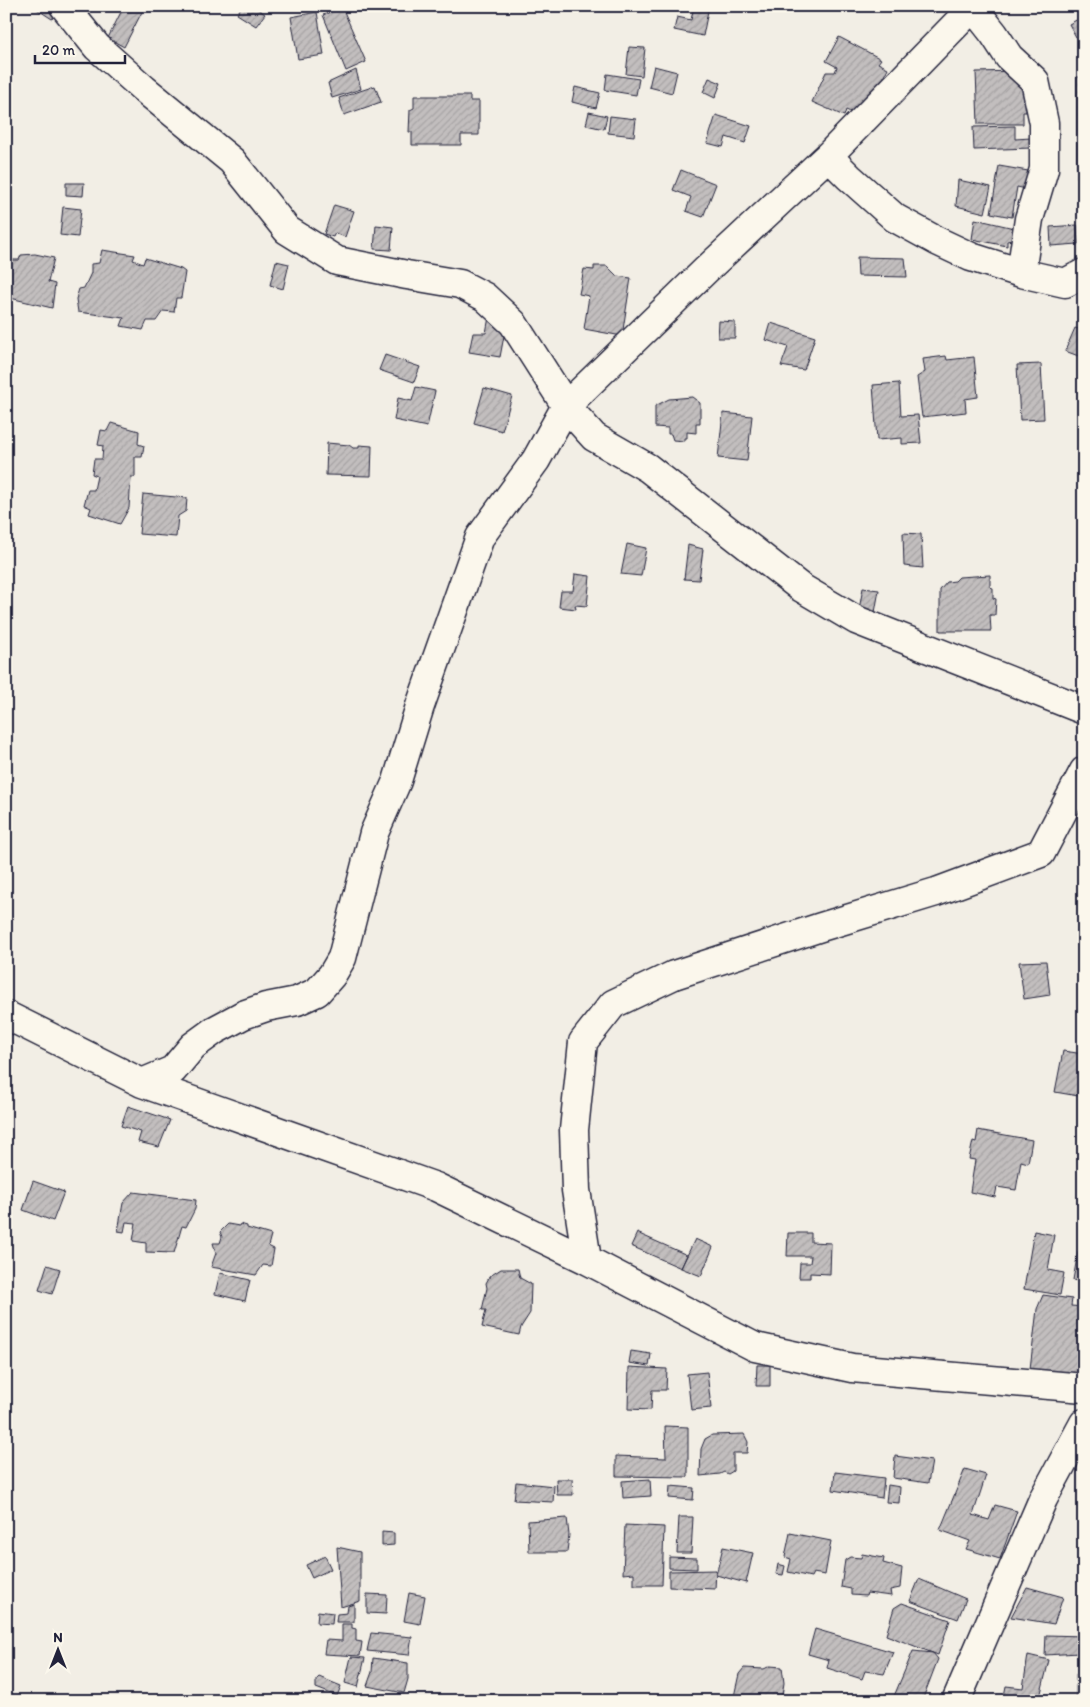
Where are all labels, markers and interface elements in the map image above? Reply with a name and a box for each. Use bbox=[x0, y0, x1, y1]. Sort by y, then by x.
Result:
scale bar bbox=[35, 32, 125, 64]
text: 20 m bbox=[42, 41, 76, 59]
north arrow bbox=[32, 1624, 82, 1674]
text: N bbox=[53, 1629, 63, 1646]

